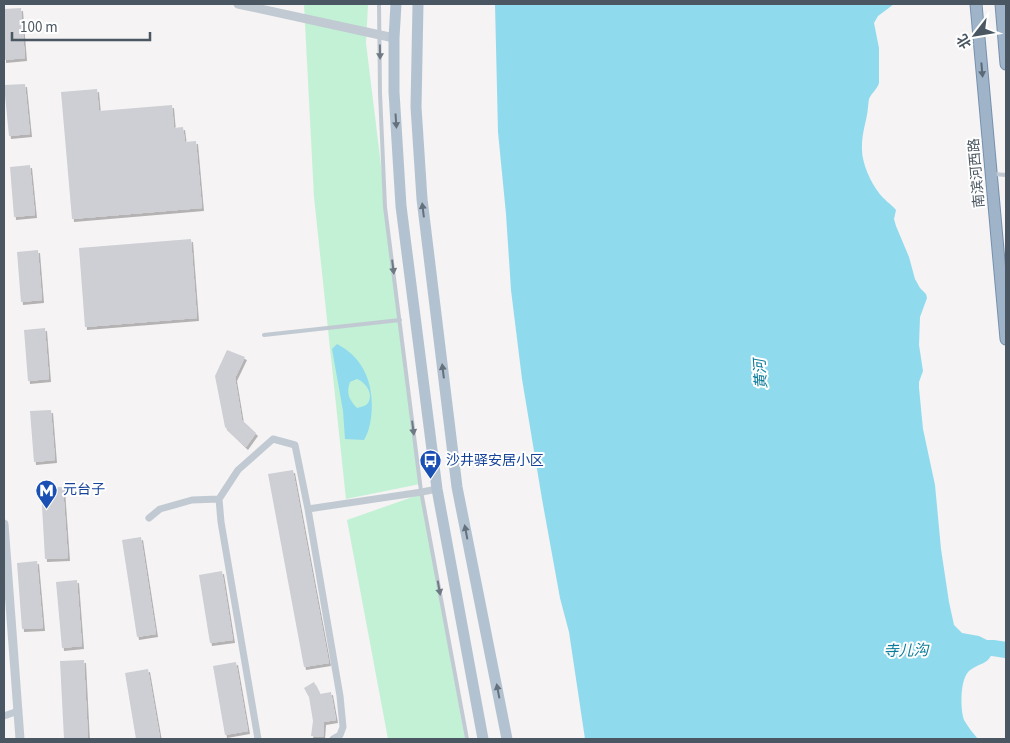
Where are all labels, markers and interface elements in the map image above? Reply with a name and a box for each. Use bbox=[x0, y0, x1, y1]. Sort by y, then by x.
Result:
scale bar bbox=[12, 10, 150, 42]
north arrow bbox=[950, 10, 1000, 60]
text: 100 m bbox=[20, 17, 58, 38]
text: 北 bbox=[953, 30, 977, 52]
one-way arrow bbox=[376, 45, 384, 61]
one-way arrow bbox=[978, 62, 986, 78]
one-way arrow bbox=[392, 114, 400, 130]
street label: 南滨河西路 bbox=[964, 137, 990, 209]
one-way arrow bbox=[419, 202, 427, 218]
one-way arrow bbox=[389, 259, 397, 275]
water label: 黄河 bbox=[749, 355, 773, 390]
one-way arrow bbox=[439, 363, 447, 379]
one-way arrow bbox=[409, 420, 417, 436]
bus stop icon: 沙井驿安居小区 bbox=[418, 449, 442, 480]
place label: 沙井驿安居小区 bbox=[446, 451, 544, 471]
metro station icon: 元台子 bbox=[35, 478, 59, 509]
place label: 元台子 bbox=[63, 480, 105, 500]
one-way arrow bbox=[462, 524, 470, 540]
one-way arrow bbox=[436, 581, 444, 597]
water label: 寺儿沟 bbox=[883, 640, 931, 662]
one-way arrow bbox=[493, 683, 501, 699]

